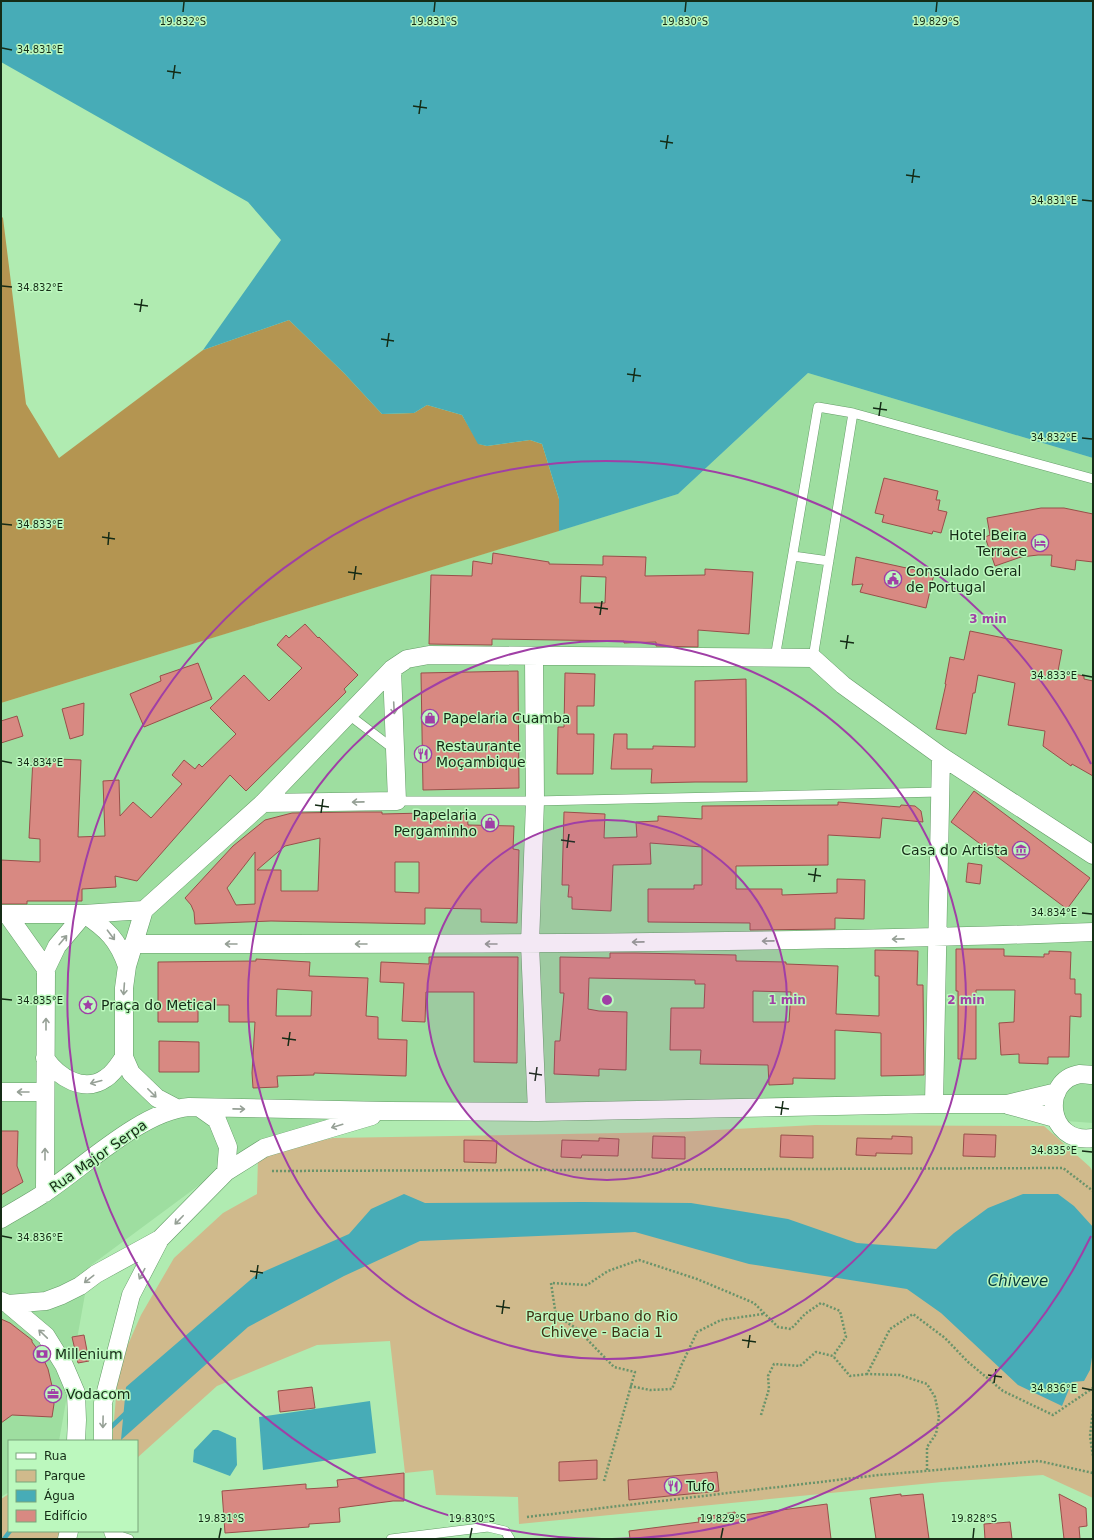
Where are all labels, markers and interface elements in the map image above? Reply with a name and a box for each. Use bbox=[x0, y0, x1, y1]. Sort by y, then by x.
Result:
text: 19.832°S bbox=[160, 16, 206, 27]
text: 19.831°S bbox=[411, 16, 457, 27]
text: 19.830°S bbox=[662, 16, 708, 27]
text: 19.829°S bbox=[913, 16, 959, 27]
text: 34.831°E bbox=[17, 44, 63, 55]
text: 34.831°E bbox=[1031, 195, 1077, 206]
text: 34.832°E bbox=[17, 282, 63, 293]
text: 34.832°E bbox=[1031, 432, 1077, 443]
text: 34.833°E bbox=[17, 519, 63, 530]
place label: Hotel Beira Terrace bbox=[949, 527, 1027, 559]
hotel icon: Hotel Beira Terrace bbox=[1030, 533, 1050, 553]
place label: Consulado Geral de Portugal bbox=[906, 563, 1021, 595]
public building icon: Consulado Geral de Portugal bbox=[883, 569, 903, 589]
text: 3 min bbox=[969, 612, 1007, 626]
text: 34.833°E bbox=[1031, 670, 1077, 681]
one-way arrow bbox=[390, 701, 397, 714]
shop icon: Papelaria Cuamba bbox=[420, 708, 440, 728]
place label: Papelaria Cuamba bbox=[443, 710, 570, 726]
place label: Restaurante Moçambique bbox=[436, 738, 526, 770]
restaurant icon: Restaurante Moçambique bbox=[413, 744, 433, 764]
text: 34.834°E bbox=[17, 757, 63, 768]
one-way arrow bbox=[352, 798, 365, 806]
place label: Papelaria Pergaminho bbox=[394, 807, 477, 839]
shop icon: Papelaria Pergaminho bbox=[480, 813, 500, 833]
museum icon: Casa do Artista bbox=[1011, 840, 1031, 860]
place label: Casa do Artista bbox=[901, 842, 1008, 858]
text: 34.834°E bbox=[1031, 907, 1077, 918]
one-way arrow bbox=[107, 930, 115, 941]
one-way arrow bbox=[58, 935, 67, 945]
one-way arrow bbox=[892, 935, 905, 943]
one-way arrow bbox=[762, 937, 775, 944]
one-way arrow bbox=[632, 939, 645, 946]
one-way arrow bbox=[225, 940, 238, 948]
one-way arrow bbox=[355, 940, 368, 948]
one-way arrow bbox=[485, 940, 498, 948]
one-way arrow bbox=[121, 982, 128, 995]
centre of rings bbox=[600, 993, 614, 1007]
text: 1 min bbox=[768, 993, 806, 1007]
text: 2 min bbox=[947, 993, 985, 1007]
text: 34.835°E bbox=[17, 995, 63, 1006]
place icon: Praça do Metical bbox=[78, 995, 98, 1015]
place label: Praça do Metical bbox=[101, 997, 216, 1013]
one-way arrow bbox=[42, 1018, 50, 1031]
one-way arrow bbox=[90, 1079, 103, 1086]
one-way arrow bbox=[17, 1088, 30, 1096]
one-way arrow bbox=[147, 1088, 157, 1098]
one-way arrow bbox=[232, 1105, 245, 1113]
street label: Rua Major Serpa bbox=[46, 1116, 150, 1196]
one-way arrow bbox=[331, 1123, 344, 1130]
text: 34.835°E bbox=[1031, 1145, 1077, 1156]
one-way arrow bbox=[41, 1148, 49, 1161]
one-way arrow bbox=[174, 1215, 184, 1225]
text: 34.836°E bbox=[17, 1232, 63, 1243]
one-way arrow bbox=[138, 1268, 145, 1280]
water label: Chiveve bbox=[988, 1272, 1048, 1290]
one-way arrow bbox=[84, 1275, 95, 1283]
park label: Parque Urbano do Rio Chiveve - Bacia 1 bbox=[526, 1308, 678, 1340]
one-way arrow bbox=[38, 1329, 48, 1339]
bank icon: Millenium bbox=[32, 1344, 52, 1364]
place label: Millenium bbox=[55, 1346, 123, 1362]
text: 34.836°E bbox=[1031, 1383, 1077, 1394]
office icon: Vodacom bbox=[43, 1384, 63, 1404]
place label: Vodacom bbox=[66, 1386, 130, 1402]
one-way arrow bbox=[99, 1415, 106, 1428]
legend bbox=[8, 1440, 138, 1532]
text: Rua bbox=[44, 1449, 67, 1463]
text: Parque bbox=[44, 1469, 85, 1483]
restaurant icon: Tufo bbox=[663, 1476, 683, 1496]
place label: Tufo bbox=[685, 1478, 715, 1494]
text: Água bbox=[44, 1488, 75, 1503]
text: Edifício bbox=[44, 1509, 87, 1523]
text: 19.831°S bbox=[198, 1513, 244, 1524]
text: 19.830°S bbox=[449, 1513, 495, 1524]
text: 19.829°S bbox=[700, 1513, 746, 1524]
text: 19.828°S bbox=[951, 1513, 997, 1524]

